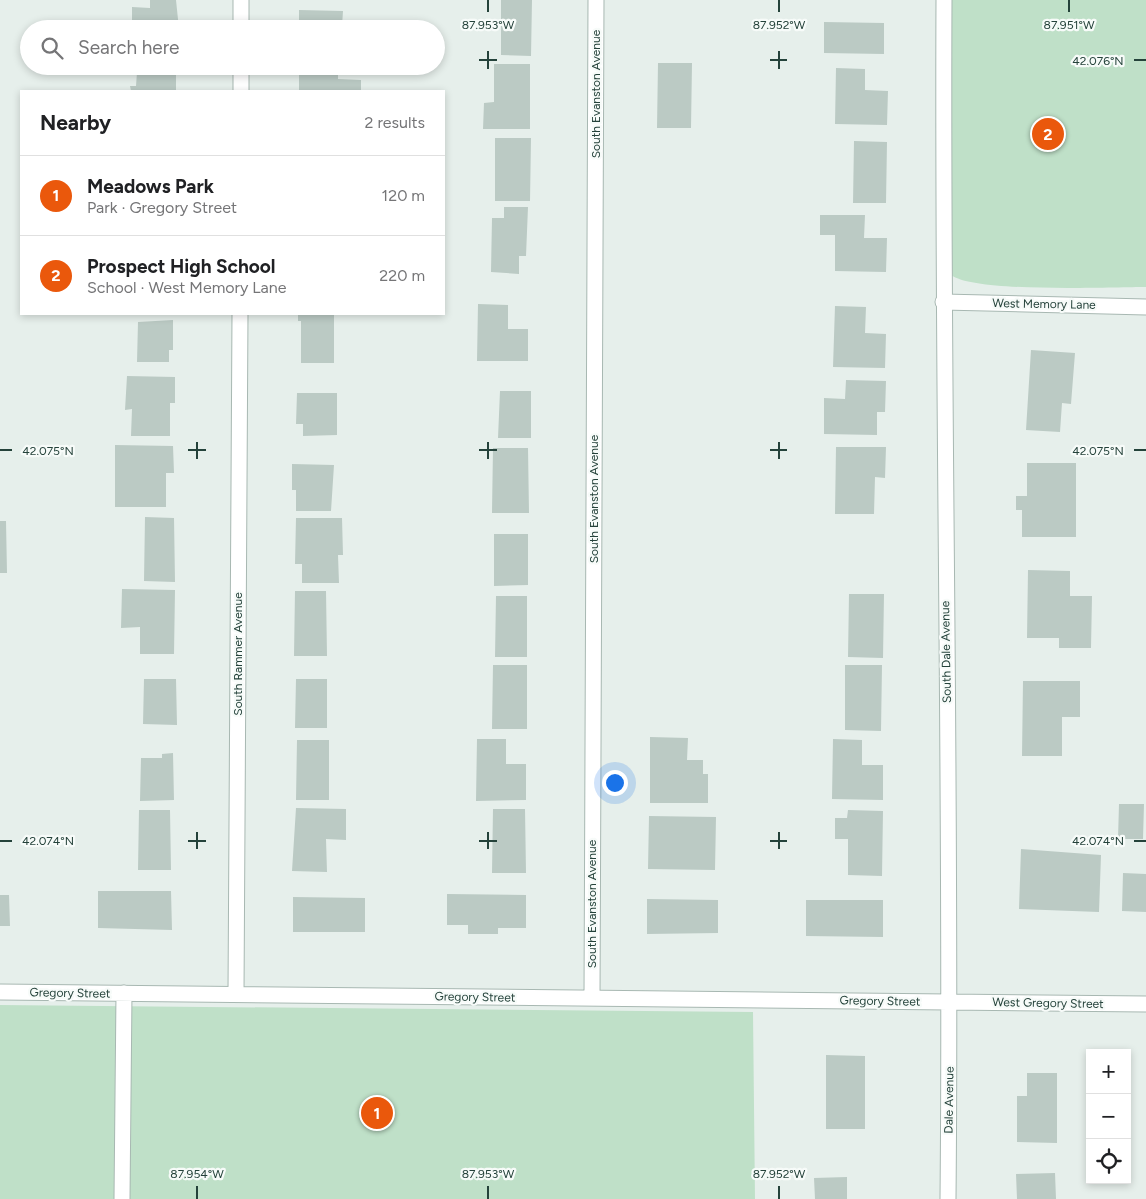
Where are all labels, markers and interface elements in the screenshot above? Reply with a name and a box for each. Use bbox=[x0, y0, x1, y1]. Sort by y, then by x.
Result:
text: 87.953°W bbox=[462, 18, 515, 32]
text: 87.952°W bbox=[753, 18, 806, 32]
text: 87.951°W bbox=[1044, 18, 1095, 32]
search box bbox=[20, 20, 445, 75]
street label: South Evanston Avenue bbox=[589, 29, 603, 158]
icon: search bbox=[38, 34, 66, 62]
text: Search here bbox=[78, 36, 180, 59]
text: 42.076°N bbox=[1072, 54, 1124, 68]
text: Nearby bbox=[40, 110, 111, 135]
text: 2 results bbox=[365, 113, 425, 132]
pin: 2 bbox=[1032, 115, 1064, 153]
text: Meadows Park bbox=[87, 175, 214, 198]
text: 1 bbox=[53, 186, 59, 205]
text: 120 m bbox=[382, 186, 425, 205]
text: Park · Gregory Street bbox=[87, 198, 237, 217]
text: Prospect High School bbox=[87, 255, 275, 278]
text: 2 bbox=[51, 266, 61, 285]
text: 220 m bbox=[379, 266, 425, 285]
text: School · West Memory Lane bbox=[87, 278, 286, 297]
street label: West Memory Lane bbox=[992, 296, 1096, 312]
street label: South Evanston Avenue bbox=[587, 434, 601, 563]
text: 42.075°N bbox=[22, 444, 74, 458]
text: 42.075°N bbox=[1072, 444, 1124, 458]
street label: South Rammer Avenue bbox=[231, 592, 245, 716]
street label: South Dale Avenue bbox=[938, 600, 954, 703]
your location bbox=[602, 770, 628, 796]
text: 42.074°N bbox=[22, 834, 74, 848]
text: 42.074°N bbox=[1072, 834, 1124, 848]
street label: South Evanston Avenue bbox=[585, 839, 599, 968]
street label: Gregory Street bbox=[30, 985, 111, 1001]
street label: Gregory Street bbox=[435, 989, 516, 1005]
street label: Gregory Street bbox=[840, 993, 921, 1009]
street label: West Gregory Street bbox=[992, 995, 1104, 1011]
map controls bbox=[1086, 1049, 1131, 1184]
button: + bbox=[1086, 1049, 1131, 1094]
street label: Dale Avenue bbox=[941, 1066, 957, 1134]
pin: 1 bbox=[361, 1094, 393, 1132]
button: − bbox=[1086, 1094, 1131, 1139]
button: locate bbox=[1086, 1139, 1131, 1184]
text: 87.954°W bbox=[170, 1167, 224, 1181]
text: 87.953°W bbox=[462, 1167, 515, 1181]
text: 87.952°W bbox=[753, 1167, 806, 1181]

